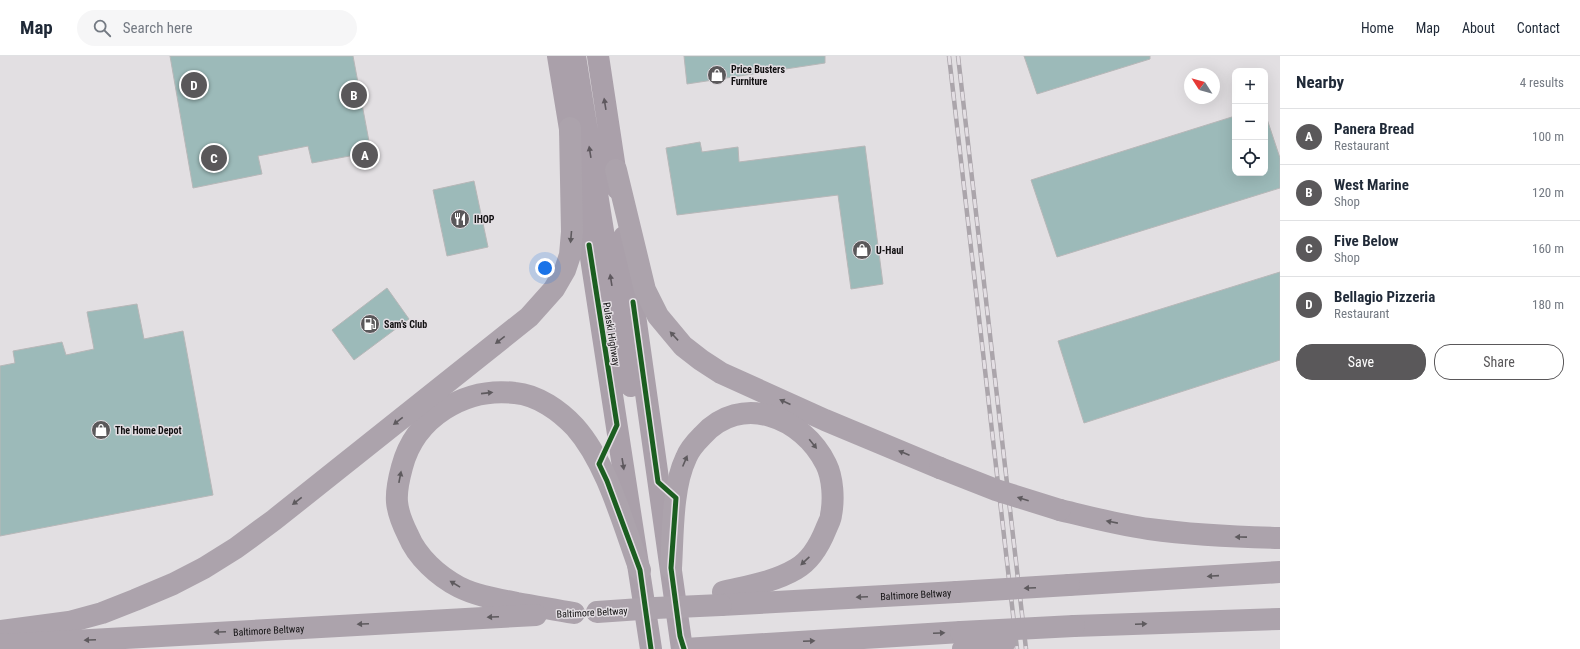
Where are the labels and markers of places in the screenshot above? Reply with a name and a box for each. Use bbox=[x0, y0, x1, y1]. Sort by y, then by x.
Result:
shop icon: Price Busters Furniture bbox=[706, 64, 728, 86]
place label: Price Busters Furniture bbox=[731, 64, 785, 87]
pin: D bbox=[181, 70, 207, 100]
pin: B bbox=[341, 80, 367, 110]
pin: A bbox=[352, 140, 378, 170]
pin: C bbox=[201, 143, 227, 173]
restaurant icon: IHOP bbox=[449, 208, 471, 230]
place label: IHOP bbox=[474, 214, 495, 225]
shop icon: U-Haul bbox=[851, 239, 873, 261]
place label: U-Haul bbox=[876, 245, 904, 256]
fuel station icon: Sam's Club bbox=[359, 313, 381, 335]
place label: Sam's Club bbox=[384, 319, 427, 330]
shop icon: The Home Depot bbox=[90, 419, 112, 441]
place label: The Home Depot bbox=[115, 425, 181, 436]

